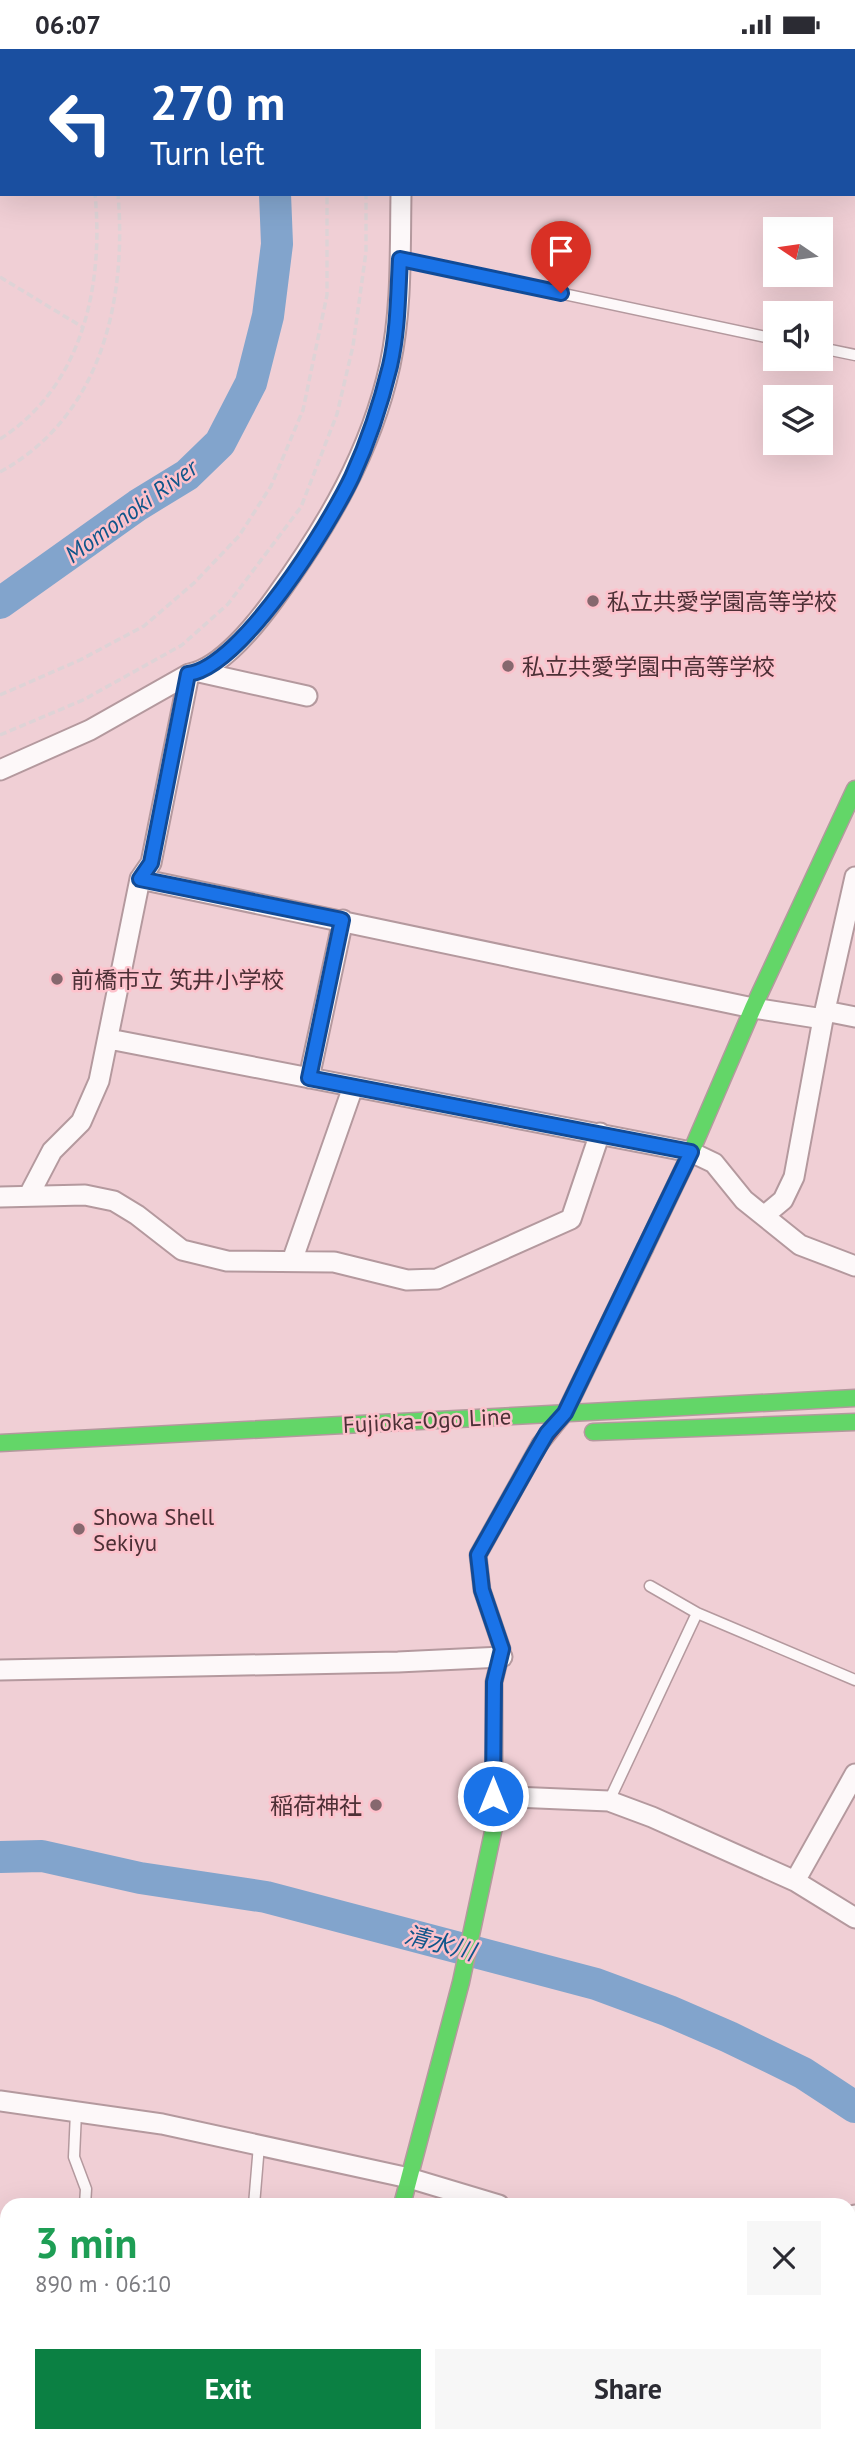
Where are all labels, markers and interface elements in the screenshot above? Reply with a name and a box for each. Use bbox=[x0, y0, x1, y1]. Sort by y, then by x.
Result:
text: 06:07 bbox=[35, 8, 101, 41]
text: 270 m bbox=[150, 70, 285, 134]
icon: left bbox=[35, 77, 126, 168]
text: Turn left bbox=[150, 132, 265, 174]
north arrow bbox=[763, 217, 833, 287]
map controls bbox=[763, 217, 833, 455]
pin bbox=[531, 221, 591, 293]
icon: arrive bbox=[542, 232, 580, 270]
button: sound bbox=[763, 301, 833, 371]
button: layers bbox=[763, 385, 833, 455]
water label: Momonoki River bbox=[58, 451, 205, 570]
place label: 私立共愛学園高等学校 bbox=[607, 587, 837, 616]
marker: 私立共愛学園高等学校 bbox=[585, 593, 601, 609]
place label: 私立共愛学園中高等学校 bbox=[522, 652, 775, 681]
marker: 私立共愛学園中高等学校 bbox=[500, 658, 516, 674]
place label: 前橋市立 笂井小学校 bbox=[71, 965, 284, 994]
marker: 前橋市立 笂井小学校 bbox=[49, 971, 65, 987]
street label: Fujioka-Ogo Line bbox=[342, 1401, 512, 1439]
place label: Showa Shell Sekiyu bbox=[93, 1502, 215, 1557]
marker: Showa Shell Sekiyu bbox=[71, 1521, 87, 1537]
position arrow bbox=[456, 1759, 530, 1833]
place label: 稲荷神社 bbox=[270, 1791, 362, 1820]
marker: 稲荷神社 bbox=[368, 1797, 384, 1813]
water label: 清水川 bbox=[401, 1919, 482, 1968]
text: 3 min bbox=[35, 2215, 137, 2270]
button: close bbox=[747, 2221, 821, 2295]
text: 890 m · 06:10 bbox=[35, 2269, 171, 2298]
button: Exit bbox=[35, 2349, 421, 2429]
button: Share bbox=[435, 2349, 821, 2429]

